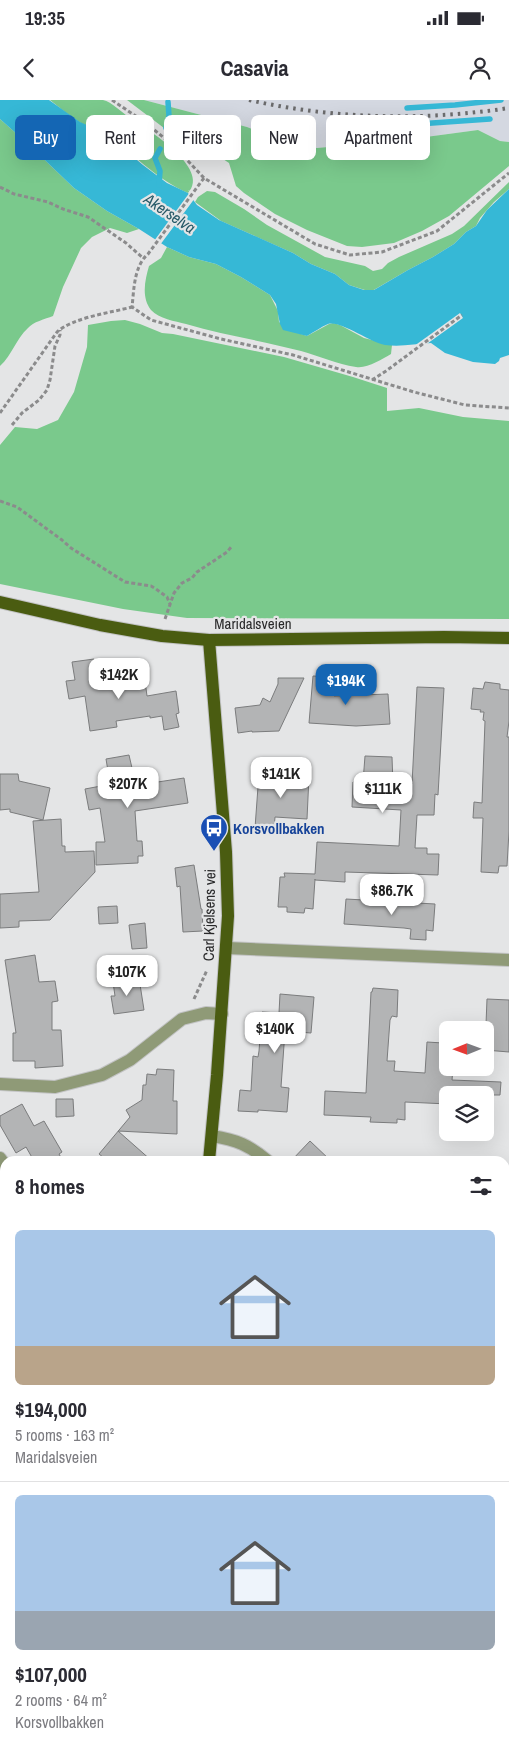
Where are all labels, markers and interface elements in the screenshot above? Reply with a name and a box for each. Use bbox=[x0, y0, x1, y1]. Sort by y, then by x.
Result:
text: 19:35 bbox=[25, 5, 65, 31]
text: Casavia bbox=[220, 53, 289, 83]
icon: back bbox=[15, 54, 43, 82]
icon: person bbox=[466, 54, 494, 82]
chip: Buy bbox=[15, 115, 76, 160]
chip: Rent bbox=[86, 115, 154, 160]
chip: Filters bbox=[164, 115, 241, 160]
chip: New bbox=[251, 115, 316, 160]
chip: Apartment bbox=[326, 115, 430, 160]
water label: Akerselva bbox=[139, 187, 200, 238]
street label: Maridalsveien bbox=[214, 613, 292, 634]
pin: $142K bbox=[84, 658, 154, 700]
text: $142K bbox=[100, 663, 138, 685]
pin: $194K bbox=[311, 664, 381, 706]
text: $194K bbox=[327, 669, 365, 691]
pin: $141K bbox=[246, 756, 316, 799]
text: $141K bbox=[262, 762, 300, 784]
pin: $207K bbox=[93, 766, 163, 809]
text: $207K bbox=[109, 772, 147, 794]
pin: $111K bbox=[348, 772, 418, 814]
text: $111K bbox=[364, 777, 402, 799]
bus stop icon: Korsvollbakken bbox=[199, 813, 229, 852]
place label: Korsvollbakken bbox=[233, 818, 325, 839]
street label: Carl Kjelsens vei bbox=[198, 869, 220, 961]
pin: $86.7K bbox=[351, 874, 433, 916]
text: $86.7K bbox=[371, 879, 413, 901]
pin: $107K bbox=[92, 954, 162, 997]
text: $107K bbox=[108, 960, 146, 982]
pin: $140K bbox=[240, 1012, 310, 1054]
text: $140K bbox=[256, 1017, 294, 1039]
north arrow bbox=[439, 1021, 494, 1076]
map controls bbox=[439, 1021, 494, 1141]
button: layers bbox=[439, 1086, 494, 1141]
text: 8 homes bbox=[15, 1172, 85, 1201]
icon: filters bbox=[467, 1172, 495, 1200]
icon: home bbox=[210, 1262, 300, 1352]
text: $194,000 bbox=[15, 1395, 87, 1424]
text: 5 rooms · 163 m² bbox=[15, 1424, 114, 1446]
text: Maridalsveien bbox=[15, 1446, 97, 1468]
icon: home bbox=[210, 1528, 300, 1618]
text: $107,000 bbox=[15, 1660, 87, 1689]
text: 2 rooms · 64 m² bbox=[15, 1689, 107, 1711]
text: Korsvollbakken bbox=[15, 1711, 104, 1733]

